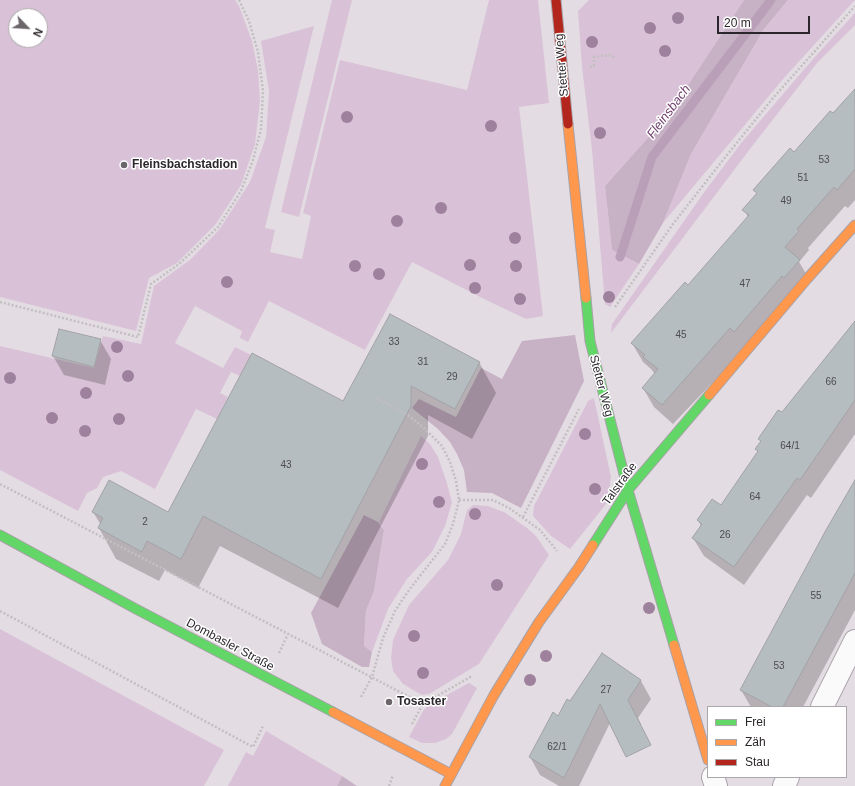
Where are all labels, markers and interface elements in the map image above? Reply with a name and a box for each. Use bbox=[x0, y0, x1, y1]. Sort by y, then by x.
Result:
north arrow bbox=[8, 8, 48, 48]
scale bar bbox=[719, 8, 812, 34]
text: 20 m bbox=[724, 16, 751, 30]
text: N bbox=[31, 27, 45, 39]
street label: Stetter Weg bbox=[552, 33, 572, 97]
water label: Fleinsbach bbox=[644, 82, 694, 142]
house number: 53 bbox=[818, 154, 830, 166]
place label: Fleinsbachstadion bbox=[132, 158, 237, 172]
marker: Fleinsbachstadion bbox=[119, 160, 129, 170]
house number: 51 bbox=[797, 172, 809, 184]
house number: 49 bbox=[780, 195, 792, 207]
house number: 47 bbox=[739, 278, 751, 290]
house number: 45 bbox=[675, 329, 687, 341]
house number: 33 bbox=[388, 336, 400, 348]
street label: Stetter Weg bbox=[586, 354, 616, 418]
house number: 31 bbox=[417, 356, 429, 368]
house number: 29 bbox=[446, 371, 458, 383]
house number: 66 bbox=[825, 376, 837, 388]
house number: 64/1 bbox=[780, 440, 800, 452]
house number: 43 bbox=[280, 459, 292, 471]
street label: Talstraße bbox=[600, 460, 640, 508]
house number: 64 bbox=[749, 491, 761, 503]
house number: 2 bbox=[142, 516, 148, 528]
house number: 26 bbox=[719, 529, 731, 541]
house number: 55 bbox=[810, 590, 822, 602]
street label: Dombasler Straße bbox=[184, 616, 276, 674]
house number: 53 bbox=[773, 660, 785, 672]
house number: 27 bbox=[600, 684, 612, 696]
place label: Tosaster bbox=[397, 695, 446, 709]
marker: Tosaster bbox=[384, 697, 394, 707]
legend bbox=[707, 706, 847, 778]
text: Frei bbox=[745, 715, 766, 729]
text: Zäh bbox=[745, 735, 766, 749]
house number: 62/1 bbox=[547, 741, 567, 753]
text: Stau bbox=[745, 755, 770, 769]

